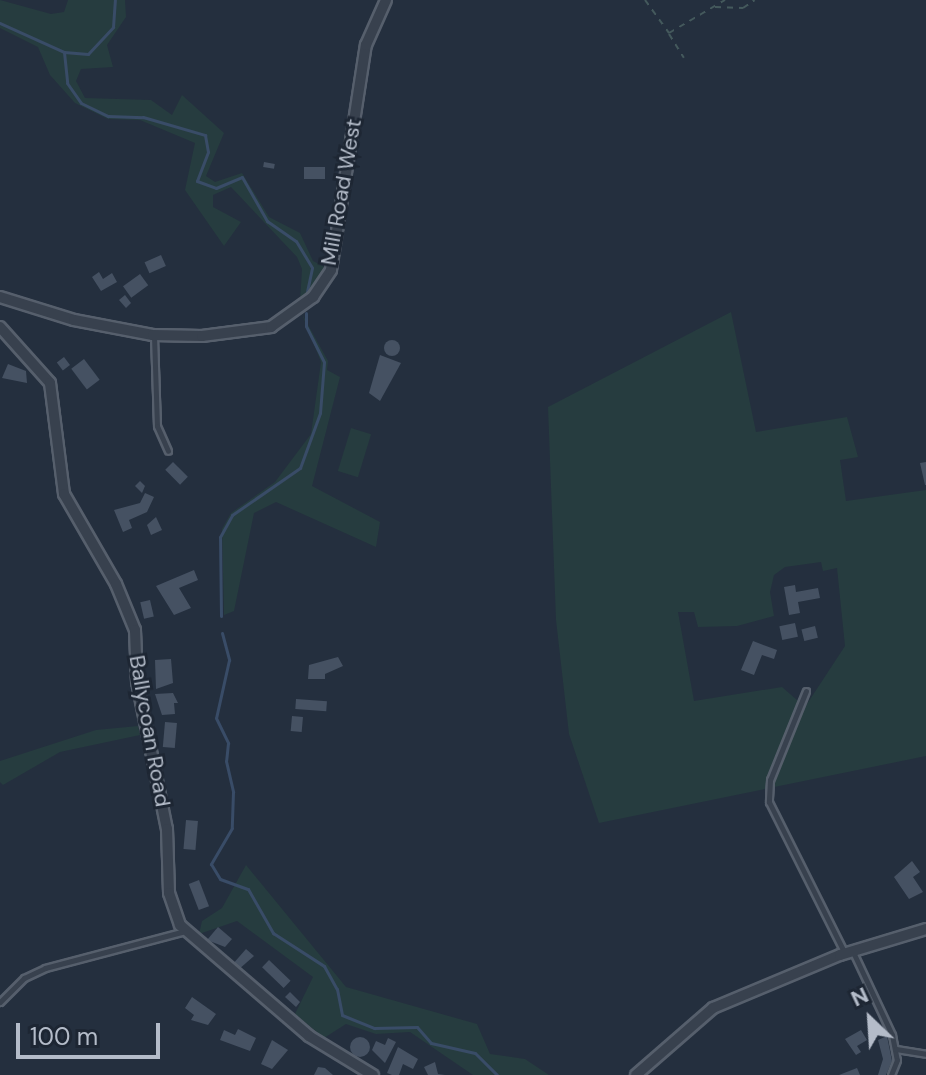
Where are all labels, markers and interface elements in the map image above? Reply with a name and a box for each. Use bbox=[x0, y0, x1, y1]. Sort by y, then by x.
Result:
street label: Mill Road West bbox=[315, 117, 367, 267]
street label: Ballycoan Road bbox=[124, 653, 176, 809]
north arrow bbox=[830, 979, 910, 1059]
text: N bbox=[846, 980, 873, 1013]
scale bar bbox=[20, 1007, 164, 1057]
text: 100 m bbox=[30, 1021, 98, 1052]

